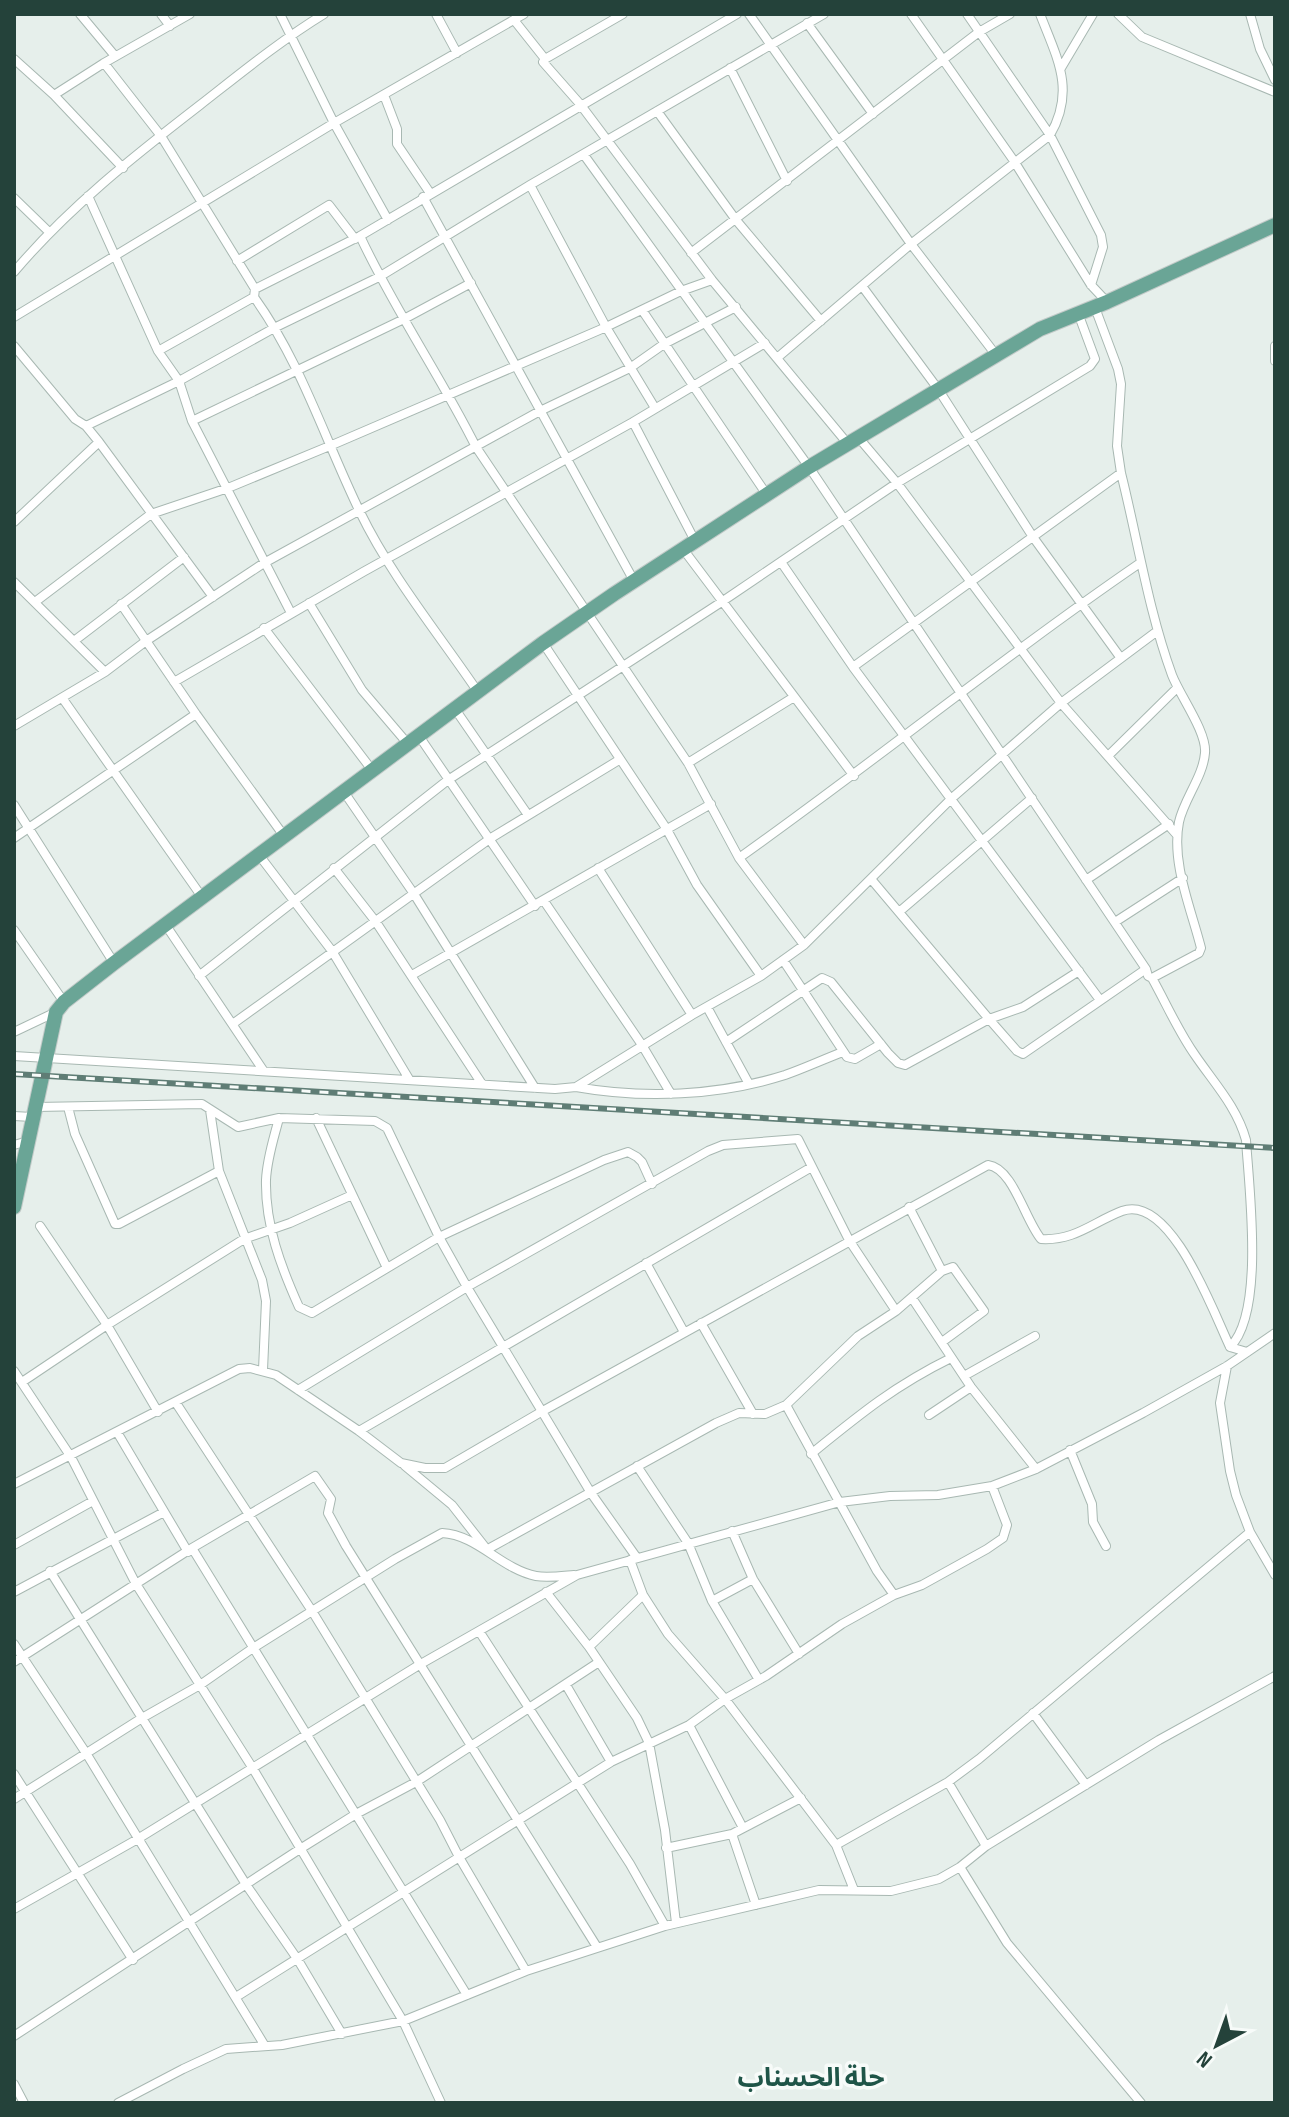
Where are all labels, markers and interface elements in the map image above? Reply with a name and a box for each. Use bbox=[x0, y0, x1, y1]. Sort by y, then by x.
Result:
north arrow bbox=[1177, 2005, 1257, 2085]
text: N bbox=[1192, 2045, 1218, 2073]
district label: حلة الحسناب bbox=[737, 2063, 885, 2094]

